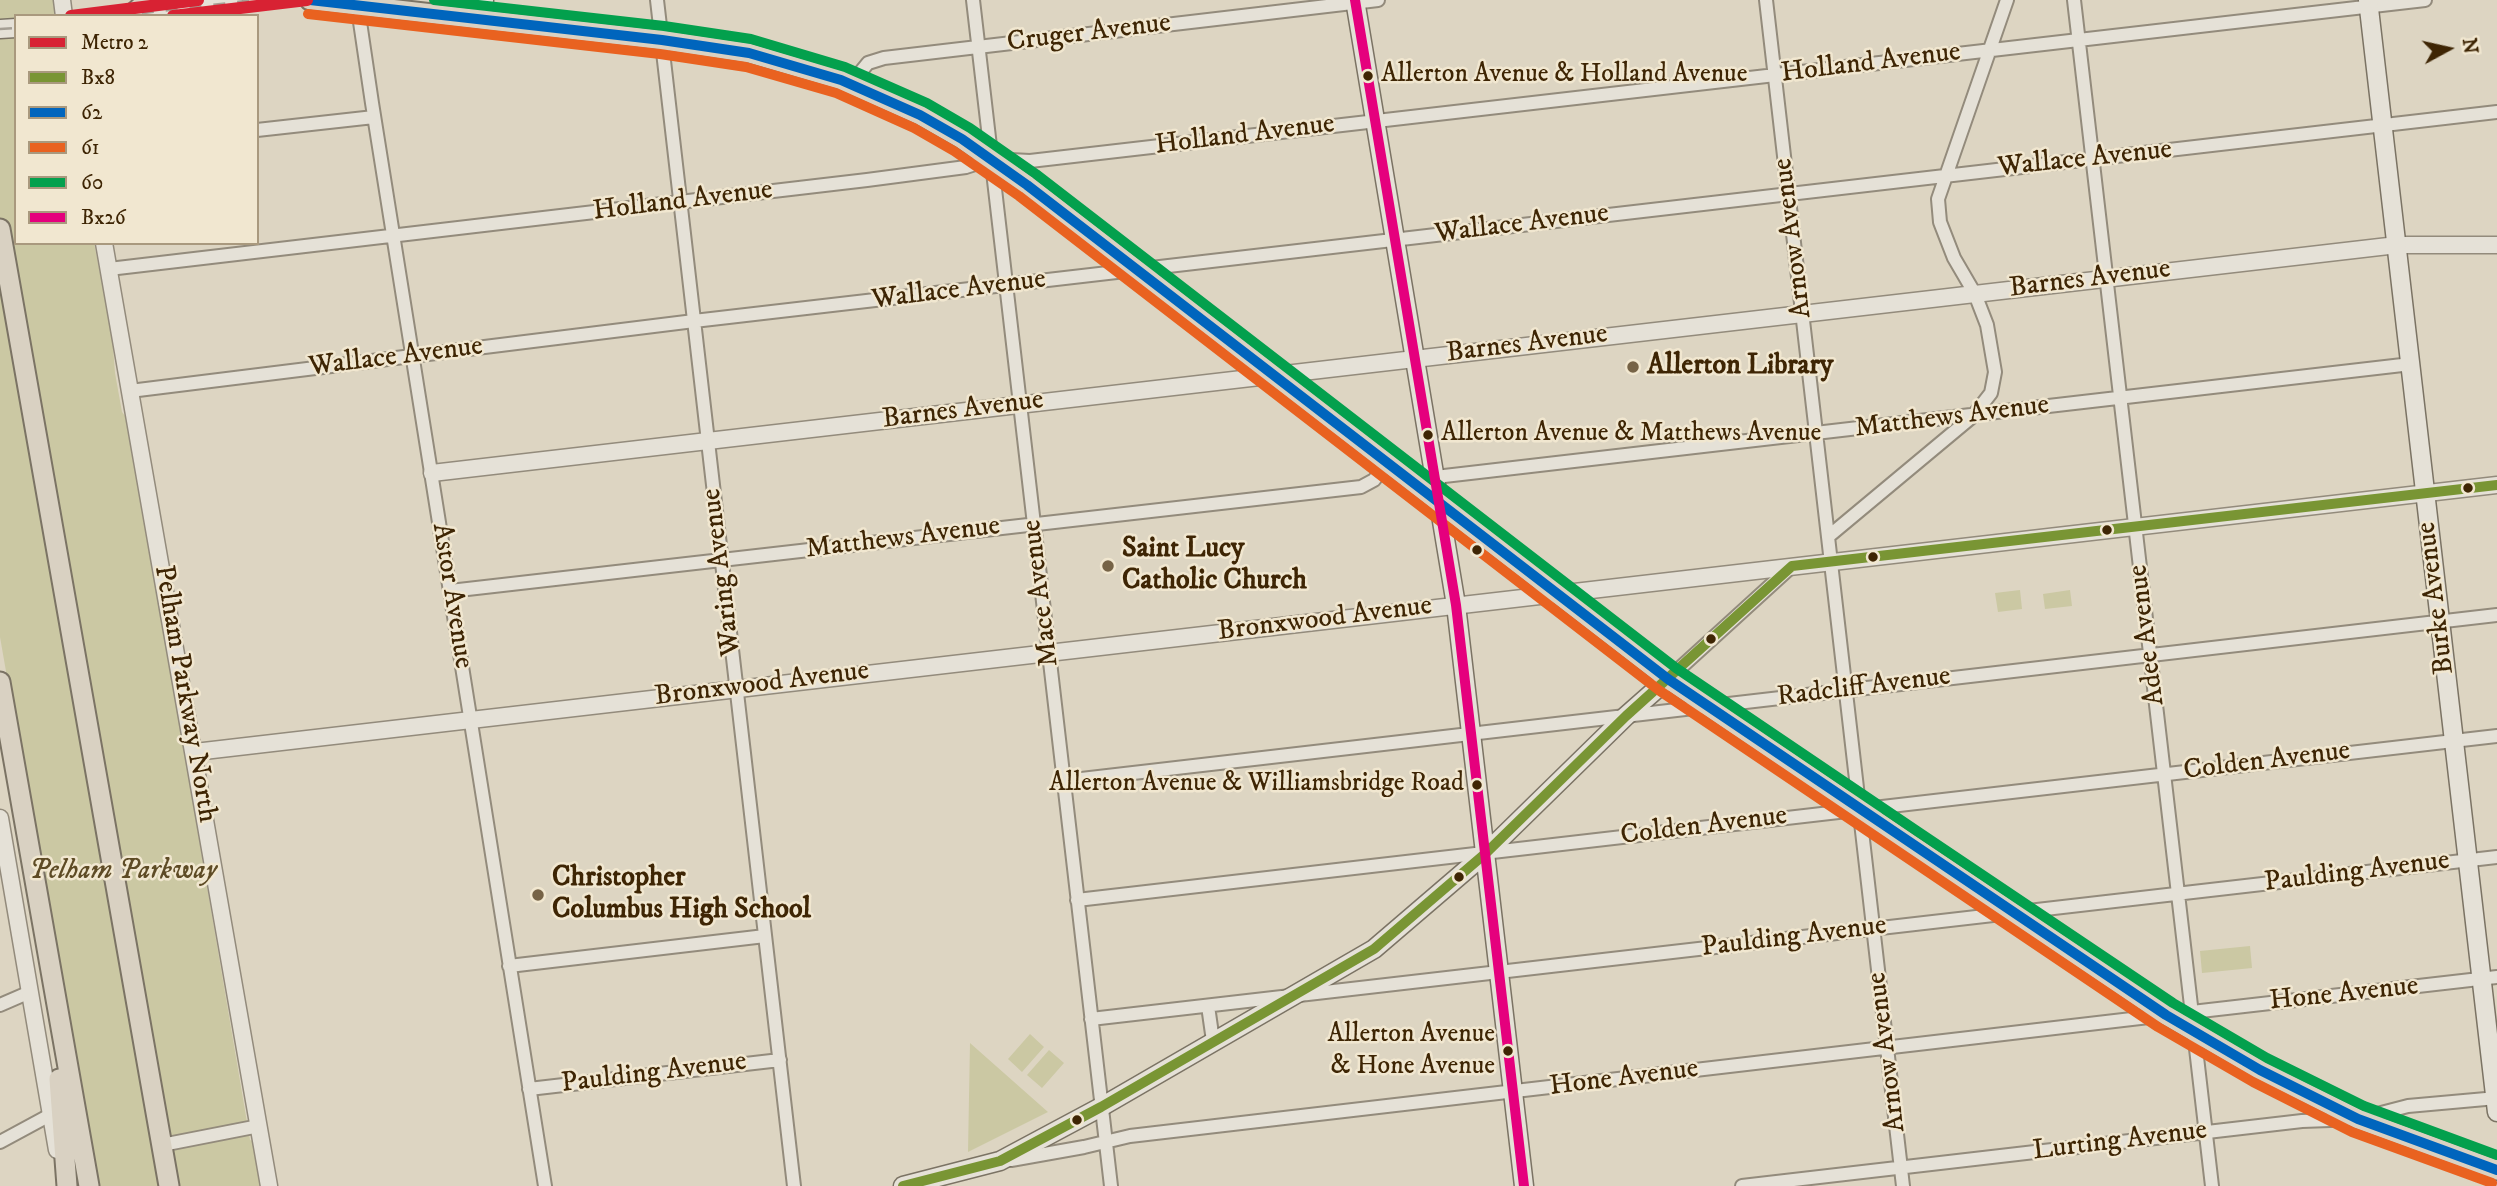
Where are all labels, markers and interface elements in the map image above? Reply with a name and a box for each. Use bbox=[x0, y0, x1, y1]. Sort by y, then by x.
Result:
street label: Cruger Avenue bbox=[1005, 7, 1173, 61]
legend bbox=[14, 14, 259, 245]
north arrow bbox=[2413, 14, 2483, 84]
text: Metro 2 bbox=[81, 30, 148, 56]
street label: Holland Avenue bbox=[1779, 36, 1963, 92]
text: N bbox=[2457, 37, 2482, 55]
place label: Allerton Avenue & Holland Avenue bbox=[1381, 60, 1747, 92]
text: Bx8 bbox=[81, 65, 115, 91]
marker: Allerton Avenue & Holland Avenue bbox=[1361, 69, 1375, 83]
text: 62 bbox=[81, 100, 102, 126]
street label: Holland Avenue bbox=[1153, 108, 1337, 164]
street label: Wallace Avenue bbox=[1996, 134, 2174, 186]
text: 61 bbox=[81, 135, 100, 161]
street label: Arnow Avenue bbox=[1768, 156, 1820, 320]
text: 60 bbox=[81, 170, 103, 196]
street label: Holland Avenue bbox=[591, 174, 775, 230]
street label: Wallace Avenue bbox=[1433, 198, 1611, 252]
text: Bx26 bbox=[81, 205, 126, 231]
street label: Barnes Avenue bbox=[2007, 253, 2173, 307]
street label: Wallace Avenue bbox=[870, 264, 1048, 318]
street label: Barnes Avenue bbox=[1444, 318, 1610, 372]
street label: Wallace Avenue bbox=[307, 331, 485, 385]
place label: Allerton Library bbox=[1647, 350, 1833, 384]
marker: Allerton Library bbox=[1625, 359, 1641, 375]
street label: Barnes Avenue bbox=[880, 384, 1046, 438]
street label: Matthews Avenue bbox=[1853, 389, 2051, 447]
place label: Allerton Avenue & Matthews Avenue bbox=[1441, 419, 1821, 451]
marker: Allerton Avenue & Matthews Avenue bbox=[1421, 428, 1435, 442]
unlabelled marker bbox=[2461, 481, 2475, 495]
street label: Waring Avenue bbox=[696, 486, 750, 658]
street label: Matthews Avenue bbox=[804, 510, 1002, 568]
street label: Mace Avenue bbox=[1016, 518, 1068, 668]
street label: Burke Avenue bbox=[2411, 520, 2463, 676]
street label: Astor Avenue bbox=[423, 521, 479, 671]
unlabelled marker bbox=[2100, 523, 2114, 537]
place label: Saint Lucy Catholic Church bbox=[1122, 533, 1307, 599]
unlabelled marker bbox=[1470, 543, 1484, 557]
unlabelled marker bbox=[1866, 550, 1880, 564]
marker: Saint Lucy Catholic Church bbox=[1100, 558, 1116, 574]
street label: Pelham Parkway North bbox=[145, 563, 223, 825]
street label: Adee Avenue bbox=[2123, 563, 2173, 707]
street label: Bronxwood Avenue bbox=[1216, 590, 1434, 650]
unlabelled marker bbox=[1704, 632, 1718, 646]
street label: Bronxwood Avenue bbox=[653, 655, 871, 715]
street label: Radcliff Avenue bbox=[1775, 661, 1953, 715]
street label: Colden Avenue bbox=[2182, 735, 2352, 789]
place label: Allerton Avenue & Williamsbridge Road bbox=[1049, 769, 1464, 801]
marker: Allerton Avenue & Williamsbridge Road bbox=[1470, 778, 1484, 792]
street label: Colden Avenue bbox=[1619, 800, 1789, 854]
street label: Paulding Avenue bbox=[2263, 845, 2451, 901]
park label: Pelham Parkway bbox=[29, 855, 217, 889]
place label: Christopher Columbus High School bbox=[552, 862, 811, 928]
unlabelled marker bbox=[1452, 870, 1466, 884]
marker: Christopher Columbus High School bbox=[530, 887, 546, 903]
street label: Paulding Avenue bbox=[1700, 910, 1888, 966]
street label: Arnow Avenue bbox=[1862, 970, 1914, 1134]
street label: Hone Avenue bbox=[2268, 970, 2420, 1020]
place label: Allerton Avenue & Hone Avenue bbox=[1327, 1020, 1495, 1082]
marker: Allerton Avenue & Hone Avenue bbox=[1501, 1044, 1515, 1058]
street label: Paulding Avenue bbox=[560, 1046, 748, 1102]
street label: Hone Avenue bbox=[1548, 1053, 1700, 1105]
unlabelled marker bbox=[1070, 1113, 1084, 1127]
street label: Lurting Avenue bbox=[2031, 1115, 2209, 1169]

